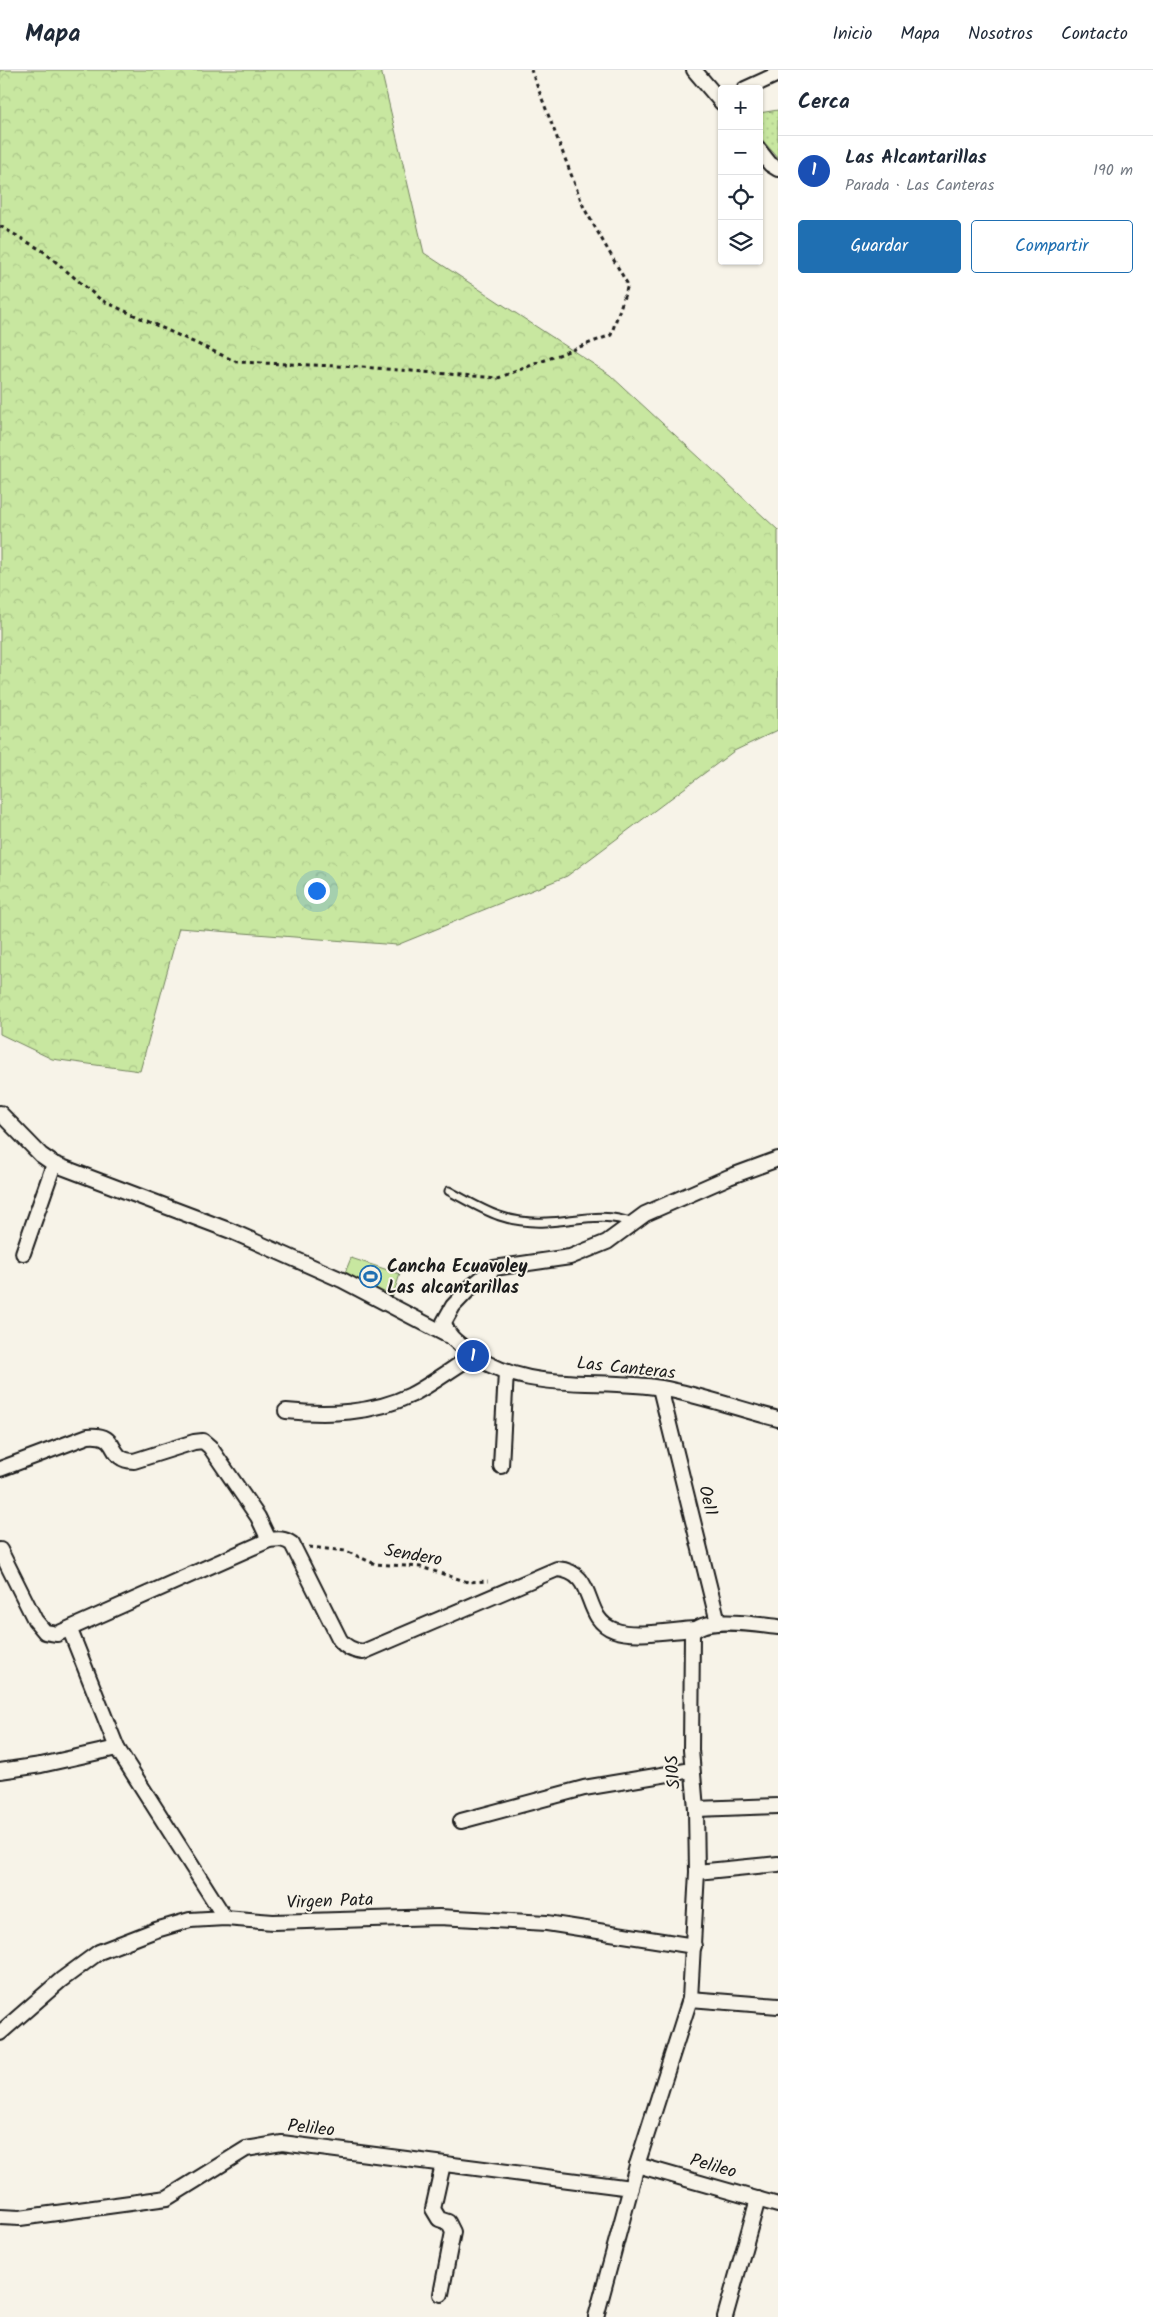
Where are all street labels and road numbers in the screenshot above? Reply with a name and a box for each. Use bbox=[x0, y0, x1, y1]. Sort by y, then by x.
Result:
street label: Las Canteras bbox=[575, 1349, 677, 1389]
street label: Oe11 bbox=[689, 1483, 725, 1519]
street label: Sendero bbox=[382, 1537, 444, 1575]
street label: S10S bbox=[658, 1754, 690, 1790]
street label: Virgen Pata bbox=[286, 1886, 374, 1918]
street label: Pelileo bbox=[286, 2112, 336, 2146]
street label: Pelileo bbox=[686, 2147, 740, 2187]

